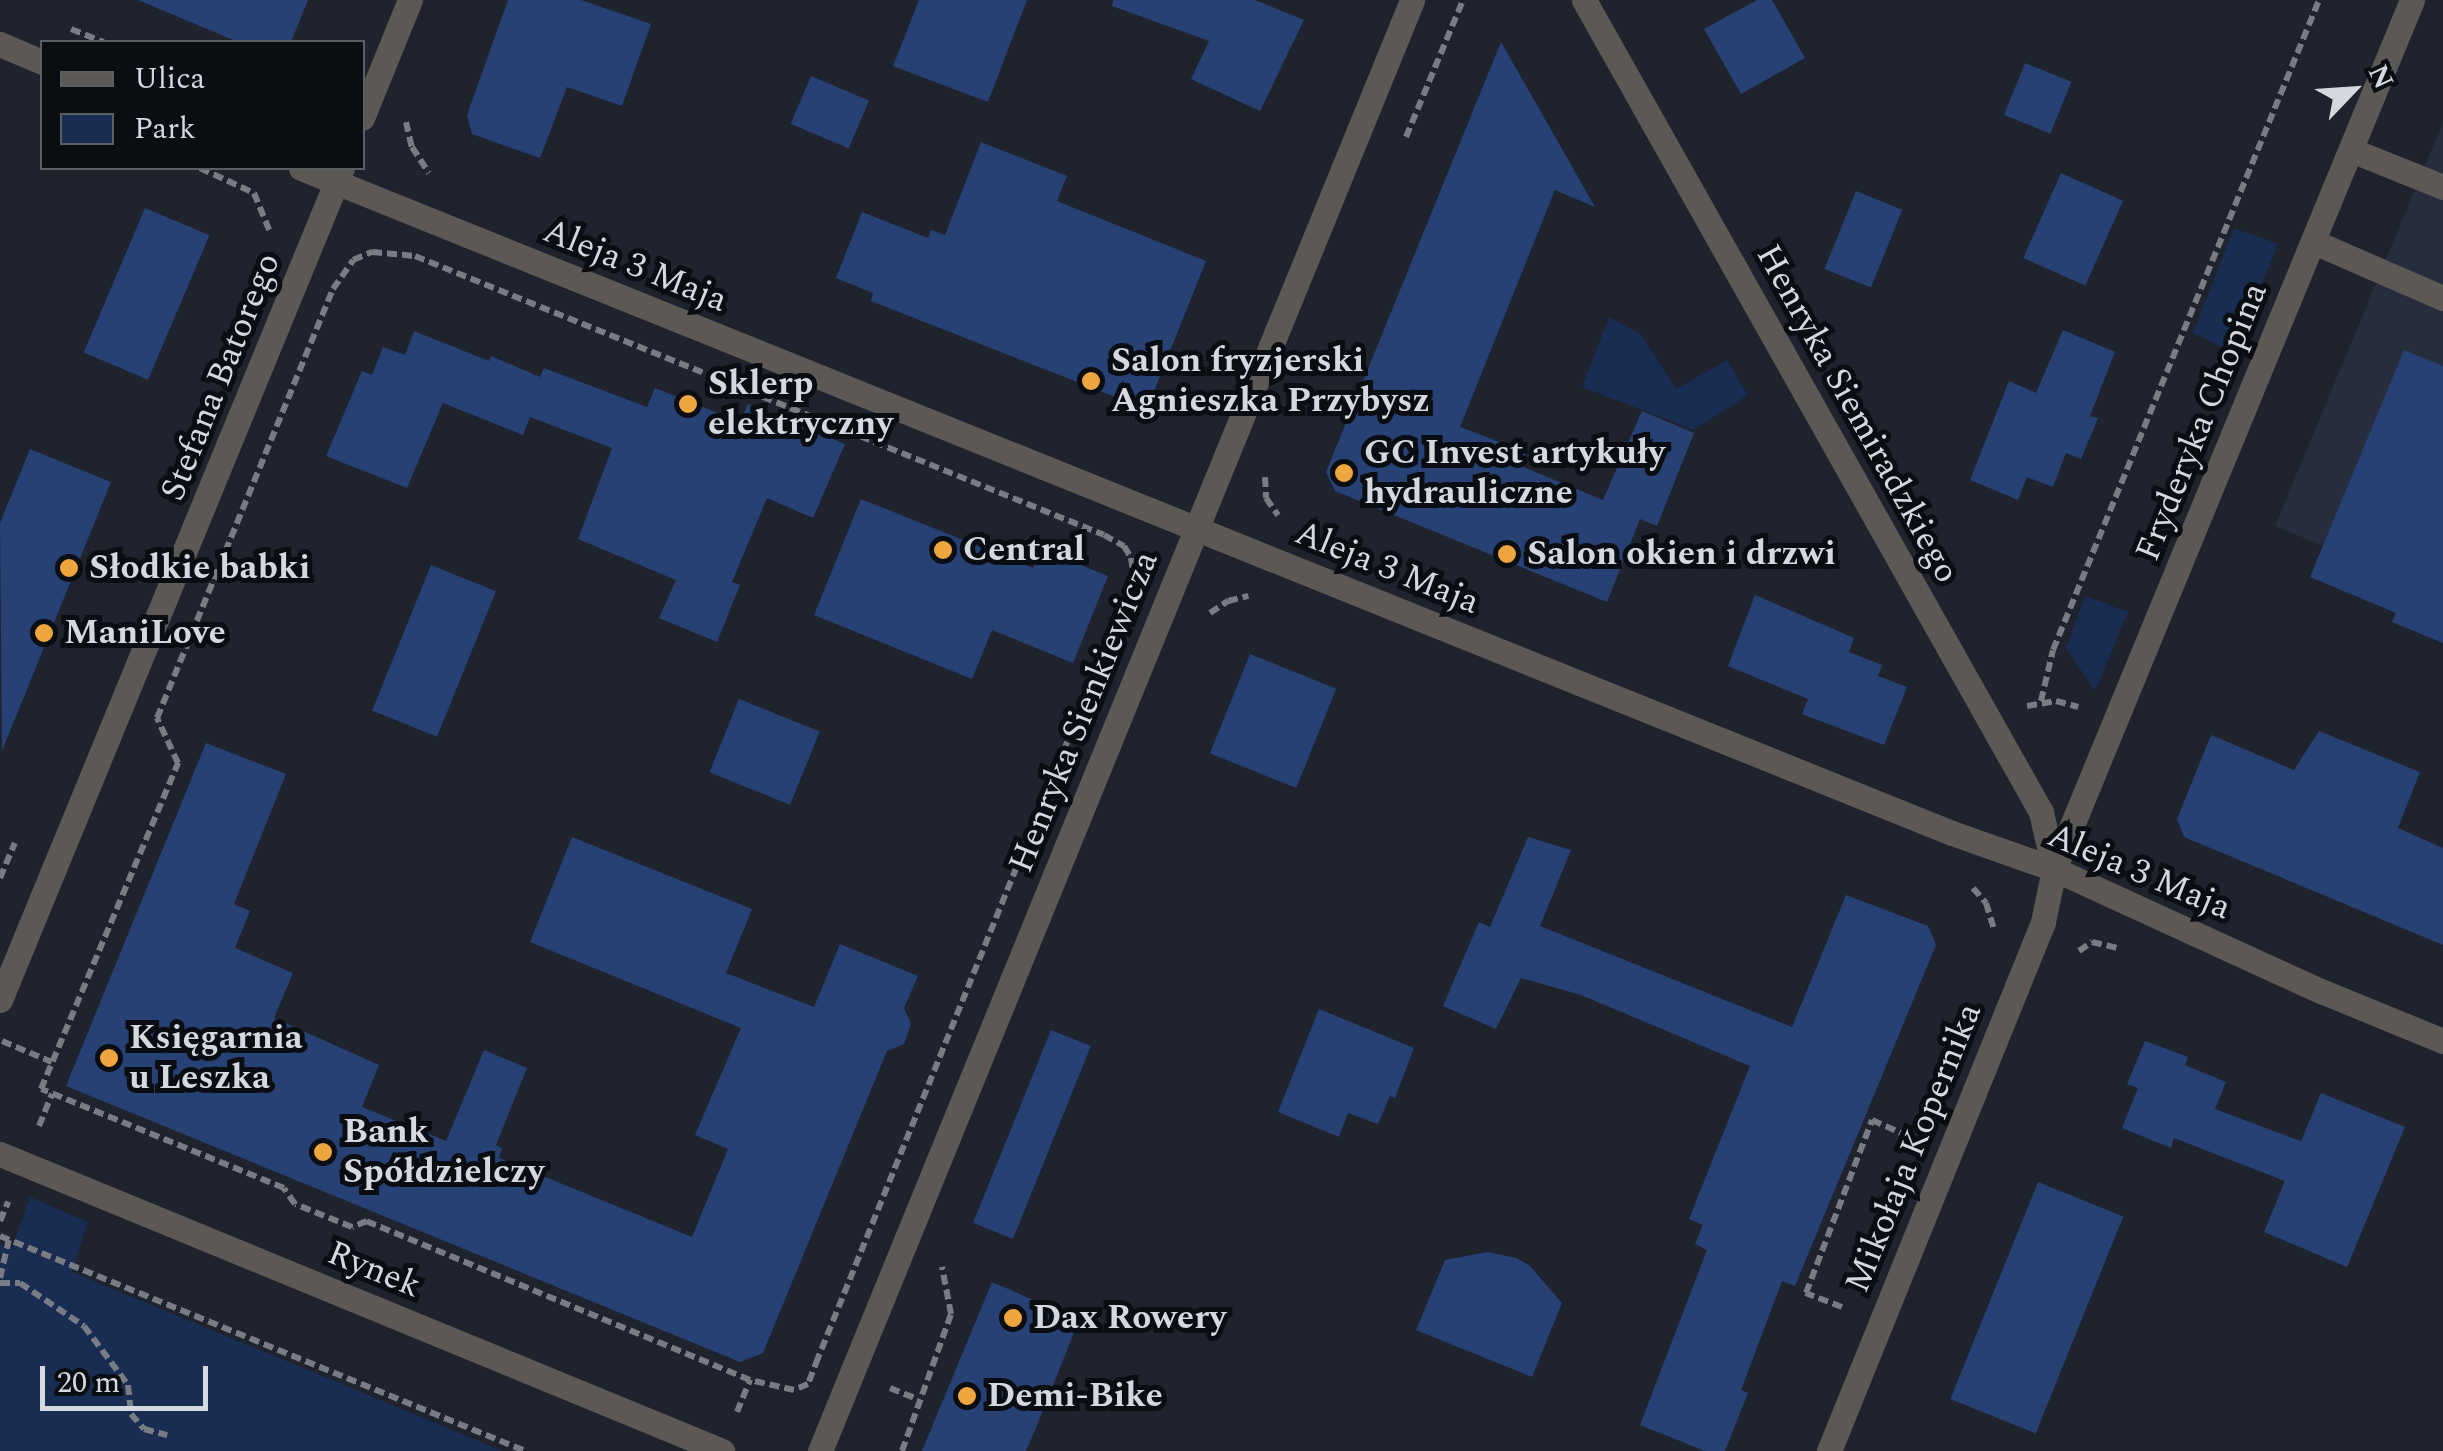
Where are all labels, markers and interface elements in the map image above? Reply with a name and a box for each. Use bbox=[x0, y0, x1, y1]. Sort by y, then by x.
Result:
legend bbox=[40, 40, 365, 170]
north arrow bbox=[2303, 40, 2403, 140]
text: Ulica bbox=[134, 56, 205, 102]
text: N bbox=[2356, 58, 2405, 97]
text: Park bbox=[134, 106, 196, 152]
street label: Aleja 3 Maja bbox=[537, 210, 733, 322]
street label: Henryka Siemiradzkiego bbox=[1746, 237, 1968, 591]
street label: Stefana Batorego bbox=[152, 247, 290, 507]
street label: Fryderyka Chopina bbox=[2127, 277, 2277, 567]
place label: Salon fryzjerski Agnieszka Przybysz bbox=[1111, 340, 1430, 422]
place label: Sklerp elektryczny bbox=[708, 363, 893, 445]
marker: Salon fryzjerski Agnieszka Przybysz bbox=[1080, 370, 1102, 392]
marker: Sklerp elektryczny bbox=[677, 393, 699, 415]
place label: GC Invest artykuły hydrauliczne bbox=[1364, 432, 1665, 514]
marker: GC Invest artykuły hydrauliczne bbox=[1333, 462, 1355, 484]
street label: Aleja 3 Maja bbox=[1289, 512, 1485, 624]
place label: Central bbox=[963, 529, 1085, 571]
place label: Salon okien i drzwi bbox=[1527, 533, 1836, 575]
marker: Central bbox=[932, 539, 954, 561]
marker: Salon okien i drzwi bbox=[1496, 543, 1518, 565]
street label: Henryka Sienkiewicza bbox=[1000, 545, 1168, 879]
place label: Słodkie babki bbox=[89, 547, 310, 589]
marker: Słodkie babki bbox=[58, 557, 80, 579]
place label: ManiLove bbox=[64, 612, 226, 654]
marker: ManiLove bbox=[33, 622, 55, 644]
street label: Aleja 3 Maja bbox=[2041, 815, 2237, 929]
street label: Mikołaja Kopernika bbox=[1837, 997, 1991, 1299]
place label: Księgarnia u Leszka bbox=[129, 1017, 303, 1099]
marker: Księgarnia u Leszka bbox=[98, 1047, 120, 1069]
place label: Bank Spółdzielczy bbox=[343, 1111, 544, 1193]
marker: Bank Spółdzielczy bbox=[312, 1141, 334, 1163]
street label: Rynek bbox=[321, 1232, 427, 1308]
place label: Dax Rowery bbox=[1033, 1297, 1226, 1339]
marker: Dax Rowery bbox=[1002, 1307, 1024, 1329]
scale bar bbox=[45, 1346, 212, 1408]
text: 20 m bbox=[57, 1360, 120, 1406]
place label: Demi-Bike bbox=[987, 1375, 1163, 1417]
marker: Demi-Bike bbox=[956, 1385, 978, 1407]

